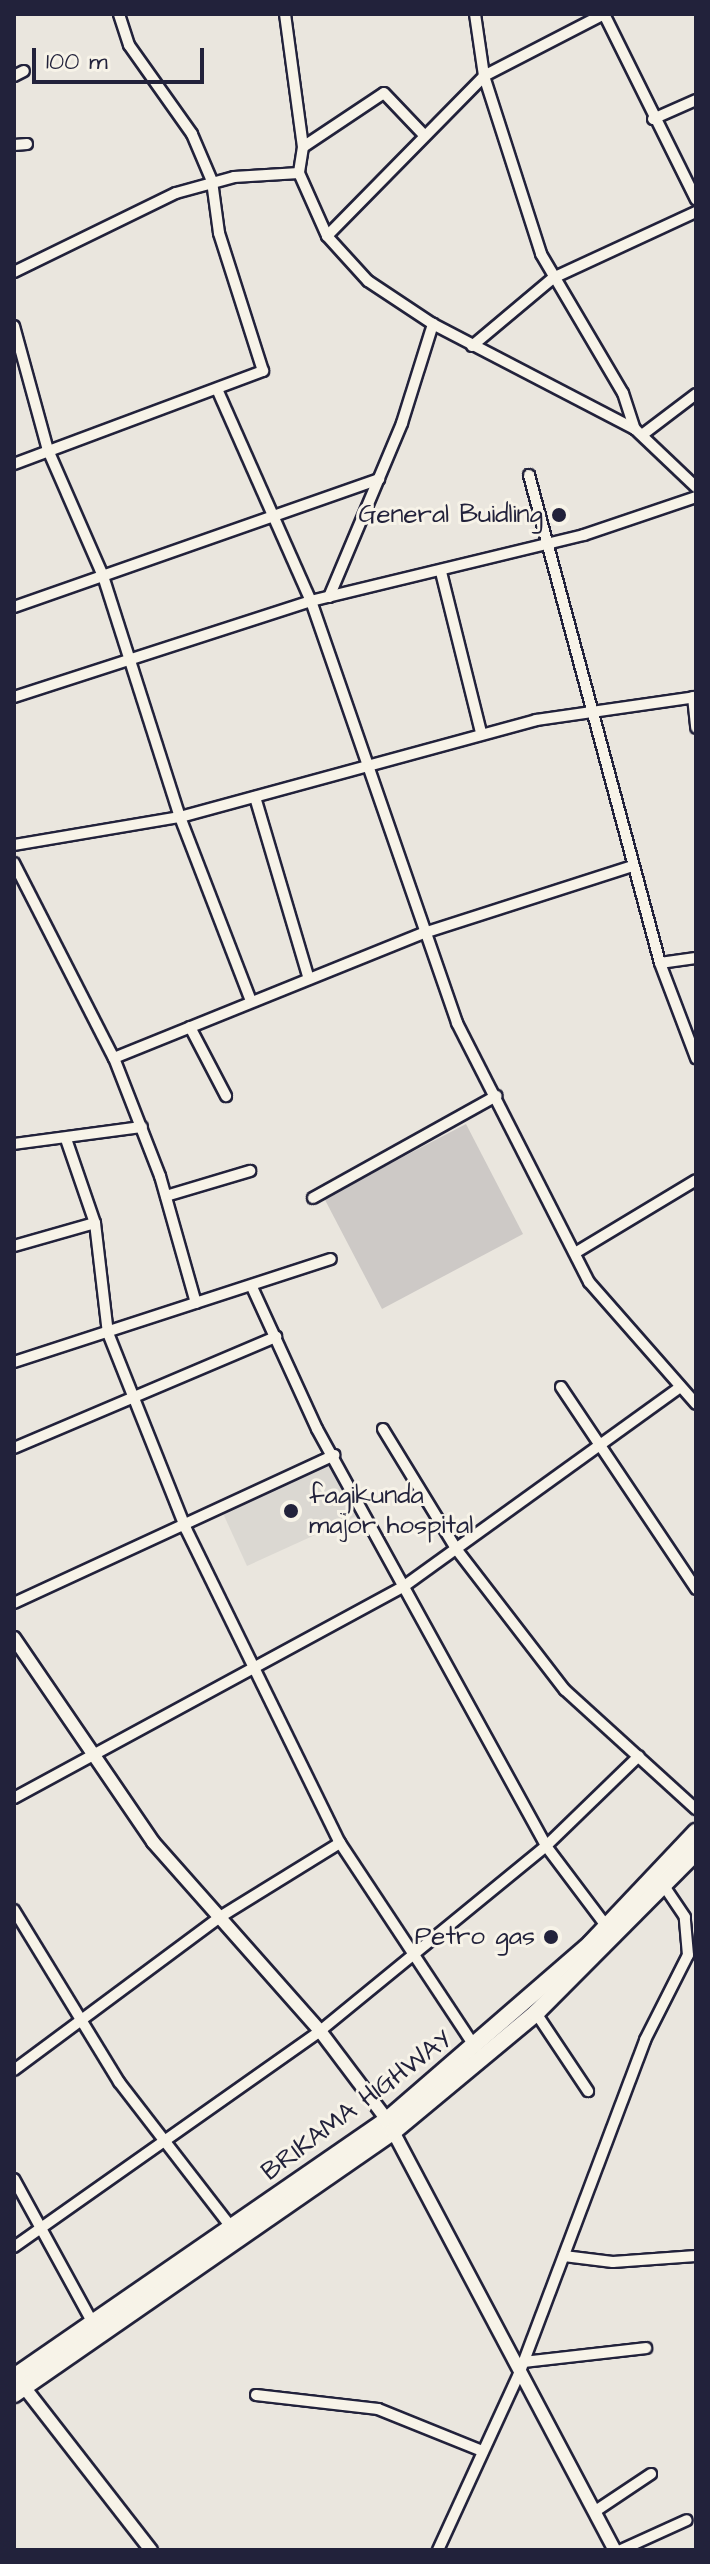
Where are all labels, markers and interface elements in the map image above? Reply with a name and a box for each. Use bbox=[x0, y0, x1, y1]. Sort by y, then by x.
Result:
scale bar bbox=[36, 32, 208, 82]
text: 100 m bbox=[46, 45, 108, 79]
place label: General Buidling bbox=[358, 499, 543, 531]
marker: General Buidling bbox=[550, 506, 568, 524]
place label: fagikunda major hospital bbox=[309, 1480, 473, 1542]
marker: fagikunda major hospital bbox=[280, 1500, 302, 1522]
place label: Petro gas bbox=[415, 1921, 535, 1953]
marker: Petro gas bbox=[542, 1928, 560, 1946]
street label: BRIKAMA HIGHWAY bbox=[256, 2024, 458, 2188]

